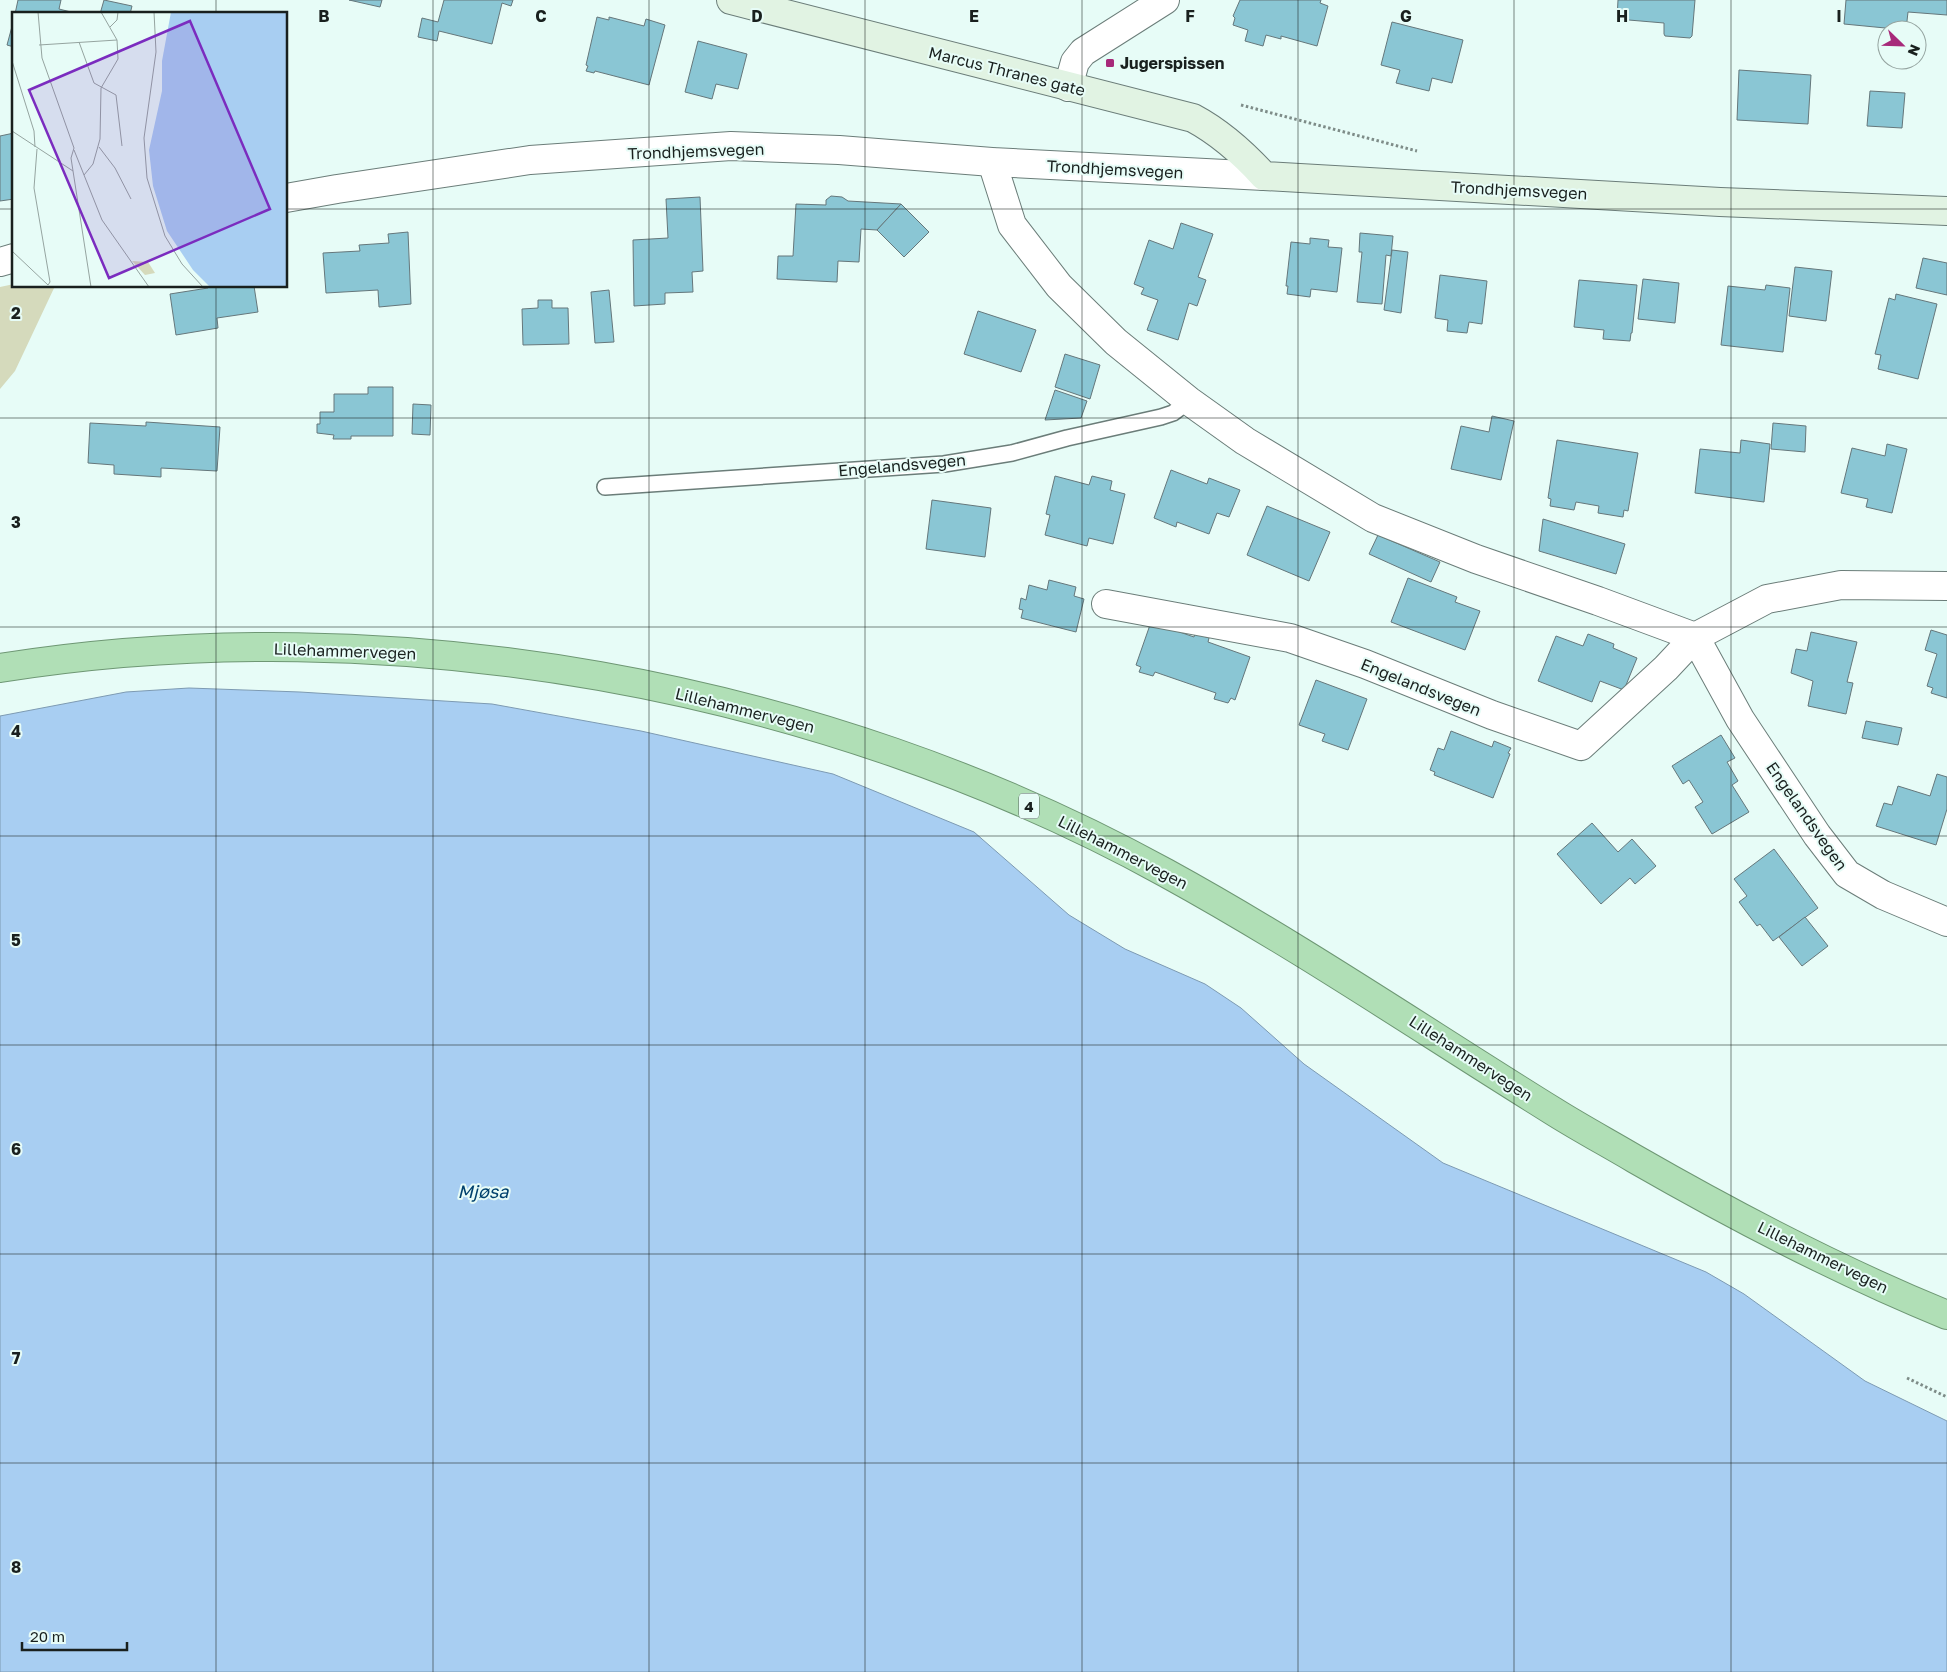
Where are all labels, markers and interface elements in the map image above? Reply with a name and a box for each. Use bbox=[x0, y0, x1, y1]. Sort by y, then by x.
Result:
text: B bbox=[318, 6, 330, 26]
text: C bbox=[535, 6, 547, 26]
text: D bbox=[751, 6, 763, 26]
text: E bbox=[969, 6, 979, 26]
text: F bbox=[1185, 6, 1195, 26]
text: G bbox=[1400, 6, 1412, 26]
text: H bbox=[1616, 6, 1628, 26]
text: I bbox=[1836, 6, 1842, 26]
inset map bbox=[12, 12, 288, 288]
north arrow bbox=[1877, 20, 1927, 70]
street label: Marcus Thranes gate bbox=[927, 42, 1087, 100]
text: N bbox=[1905, 42, 1924, 58]
place label: Jugerspissen bbox=[1120, 53, 1224, 73]
marker: Jugerspissen bbox=[1104, 57, 1116, 69]
street label: Trondhjemsvegen bbox=[627, 139, 765, 163]
street label: Trondhjemsvegen bbox=[1046, 155, 1184, 183]
street label: Trondhjemsvegen bbox=[1450, 176, 1588, 204]
text: 2 bbox=[11, 303, 21, 323]
street label: Engelandsvegen bbox=[837, 449, 967, 481]
text: 3 bbox=[11, 512, 21, 532]
street label: Lillehammervegen bbox=[273, 639, 417, 663]
street label: Engelandsvegen bbox=[1358, 654, 1484, 720]
street label: Lillehammervegen bbox=[673, 683, 817, 737]
text: 4 bbox=[11, 721, 21, 741]
street label: Engelandsvegen bbox=[1762, 758, 1852, 874]
road number: 4 bbox=[1019, 794, 1039, 818]
street label: Lillehammervegen bbox=[1055, 811, 1191, 893]
text: 5 bbox=[11, 930, 21, 950]
street label: Lillehammervegen bbox=[1406, 1011, 1536, 1105]
text: 6 bbox=[11, 1139, 21, 1159]
water label: Mjøsa bbox=[458, 1180, 509, 1202]
street label: Lillehammervegen bbox=[1754, 1217, 1892, 1297]
text: 7 bbox=[12, 1348, 21, 1368]
text: 8 bbox=[11, 1557, 21, 1577]
scale bar bbox=[22, 1620, 128, 1652]
text: 20 m bbox=[30, 1627, 65, 1645]

